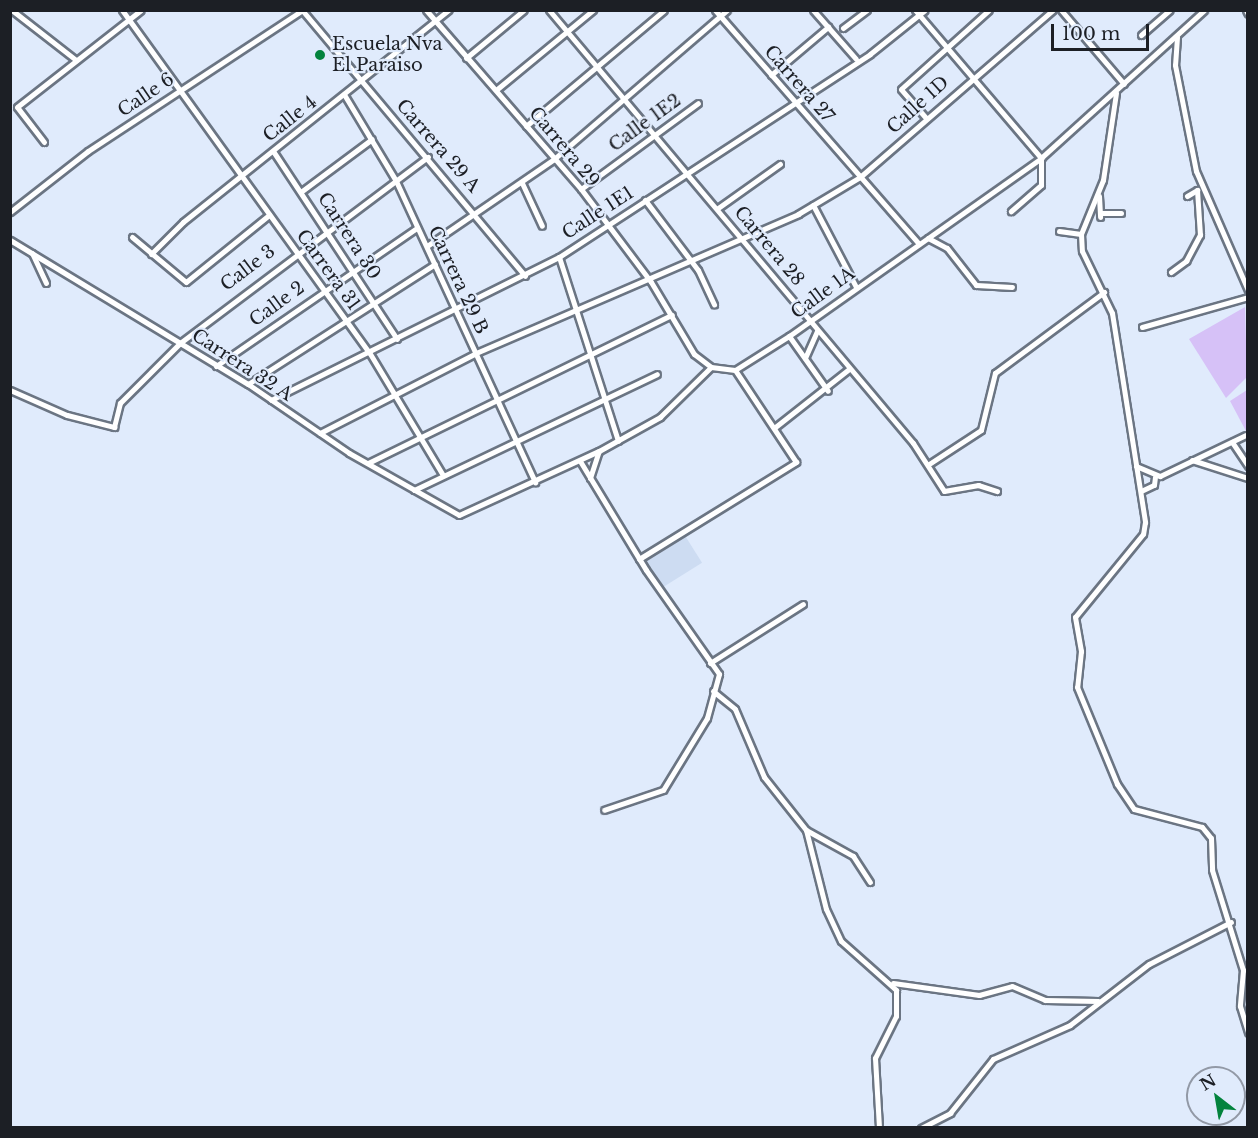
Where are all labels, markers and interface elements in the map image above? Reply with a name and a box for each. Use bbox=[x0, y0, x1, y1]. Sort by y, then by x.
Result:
scale bar bbox=[1054, 12, 1152, 50]
text: 100 m bbox=[1062, 23, 1120, 45]
place label: Escuela Nva El Paraiso bbox=[332, 34, 443, 76]
street label: Carrera 27 bbox=[760, 41, 838, 127]
marker: Escuela Nva El Paraiso bbox=[313, 48, 327, 62]
street label: Calle 6 bbox=[114, 68, 178, 122]
street label: Calle 1D bbox=[883, 72, 953, 138]
street label: Calle 1E2 bbox=[605, 90, 685, 156]
street label: Calle 4 bbox=[259, 91, 321, 147]
street label: Carrera 29 A bbox=[391, 95, 485, 197]
street label: Carrera 29 bbox=[524, 102, 604, 192]
street label: Calle 1E1 bbox=[558, 182, 638, 244]
street label: Carrera 30 bbox=[313, 188, 385, 284]
street label: Carrera 28 bbox=[729, 202, 809, 290]
street label: Carrera 29 B bbox=[423, 222, 493, 338]
street label: Carrera 31 bbox=[291, 225, 365, 315]
street label: Calle 3 bbox=[216, 241, 280, 295]
street label: Calle 1A bbox=[787, 263, 859, 323]
street label: Calle 2 bbox=[245, 277, 309, 331]
street label: Carrera 32 A bbox=[187, 324, 297, 406]
north arrow bbox=[1186, 1066, 1246, 1126]
text: N bbox=[1196, 1070, 1219, 1095]

